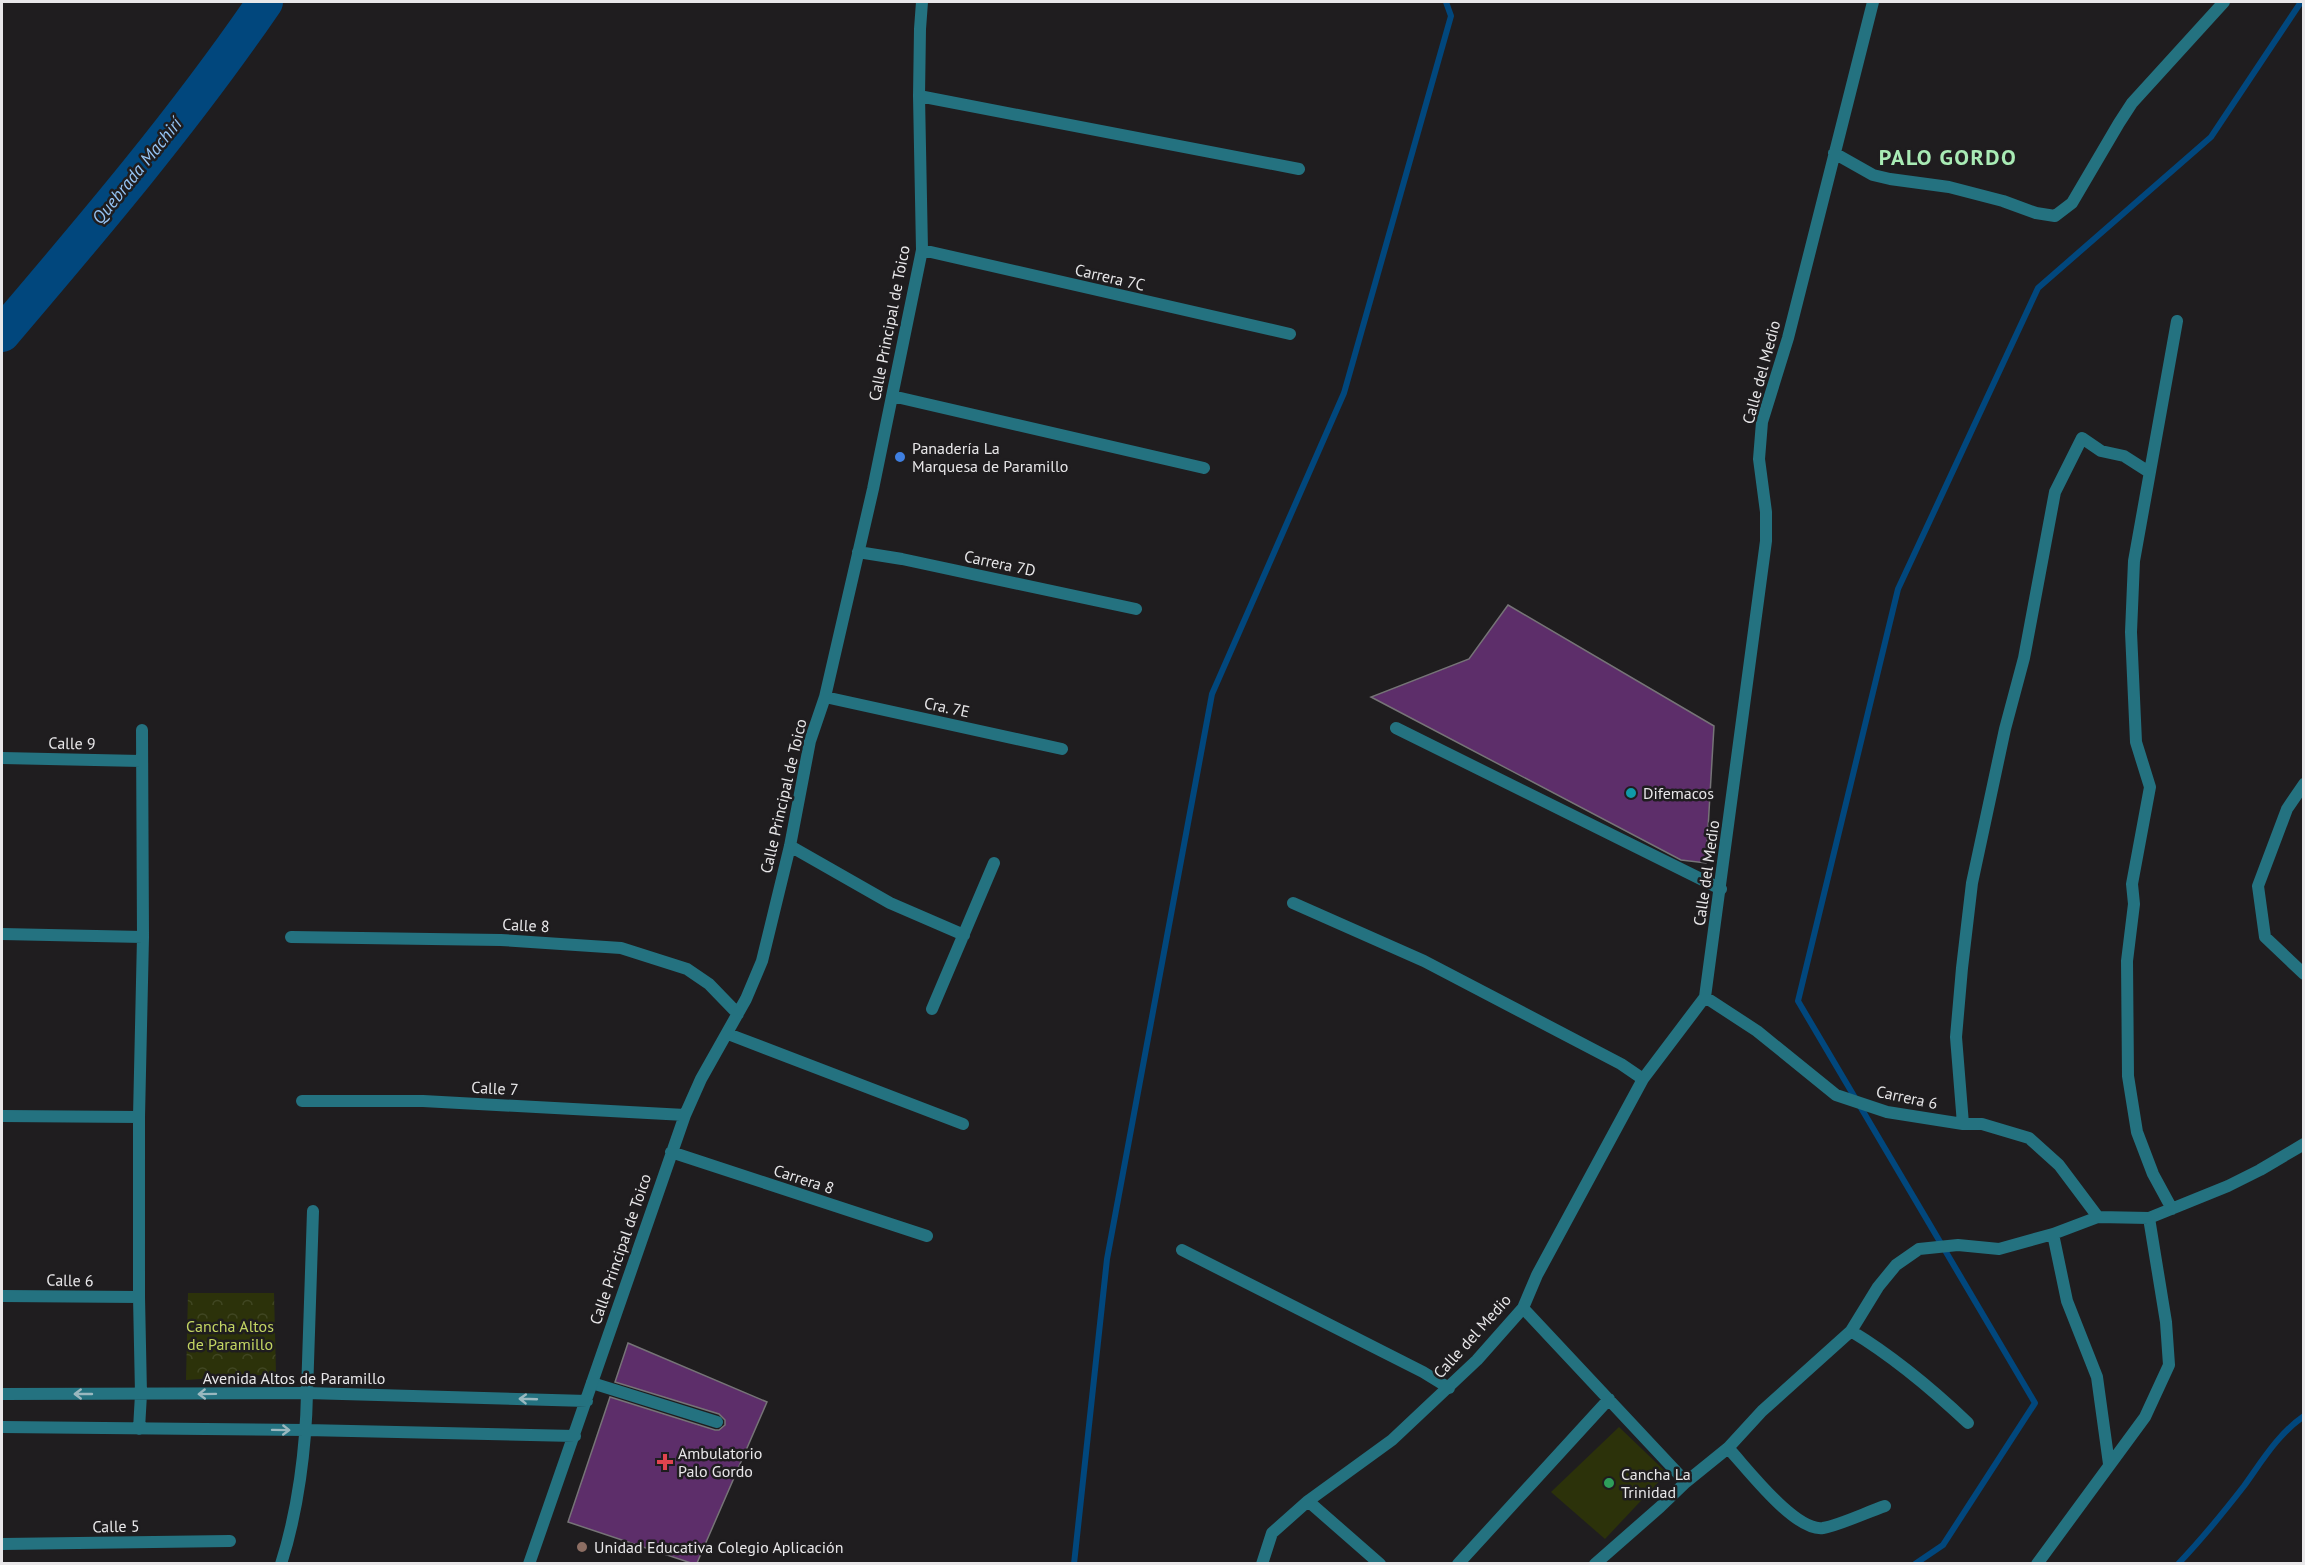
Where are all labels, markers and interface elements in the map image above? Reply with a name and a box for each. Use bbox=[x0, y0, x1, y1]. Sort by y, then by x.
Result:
water label: Quebrada Machirí bbox=[87, 111, 188, 229]
district label: PALO GORDO bbox=[1879, 143, 2017, 171]
street label: Calle Principal de Toico bbox=[864, 243, 914, 403]
street label: Carrera 7C bbox=[1073, 259, 1147, 295]
street label: Calle del Medio bbox=[1738, 318, 1784, 426]
place label: Panadería La Marquesa de Paramillo bbox=[912, 438, 1068, 476]
marker: Panadería La Marquesa de Paramillo bbox=[893, 450, 907, 464]
street label: Carrera 7D bbox=[962, 546, 1038, 580]
street label: Cra. 7E bbox=[922, 692, 972, 722]
street label: Calle Principal de Toico bbox=[755, 717, 811, 875]
street label: Calle 9 bbox=[48, 733, 96, 753]
place label: Difemacos bbox=[1643, 783, 1714, 803]
marker: Difemacos bbox=[1624, 786, 1638, 800]
street label: Calle del Medio bbox=[1689, 819, 1723, 927]
street label: Calle 8 bbox=[502, 914, 550, 936]
street label: Calle 7 bbox=[471, 1077, 519, 1099]
street label: Carrera 6 bbox=[1875, 1081, 1939, 1113]
street label: Carrera 8 bbox=[771, 1160, 837, 1198]
street label: Calle Principal de Toico bbox=[585, 1171, 655, 1327]
street label: Calle 6 bbox=[46, 1270, 94, 1290]
street label: Calle del Medio bbox=[1429, 1290, 1515, 1382]
park label: Cancha Altos de Paramillo bbox=[186, 1316, 274, 1354]
street label: Avenida Altos de Paramillo bbox=[203, 1368, 385, 1388]
one-way arrow bbox=[73, 1388, 93, 1400]
one-way arrow bbox=[198, 1388, 218, 1400]
one-way arrow bbox=[519, 1393, 539, 1405]
one-way arrow bbox=[271, 1424, 291, 1436]
place label: Ambulatorio Palo Gordo bbox=[678, 1443, 762, 1481]
marker: Ambulatorio Palo Gordo bbox=[656, 1453, 674, 1471]
place label: Cancha La Trinidad bbox=[1621, 1464, 1691, 1502]
marker: Cancha La Trinidad bbox=[1602, 1476, 1616, 1490]
street label: Calle 5 bbox=[92, 1516, 140, 1536]
place label: Unidad Educativa Colegio Aplicación bbox=[594, 1537, 843, 1557]
marker: Unidad Educativa Colegio Aplicación bbox=[575, 1540, 589, 1554]

